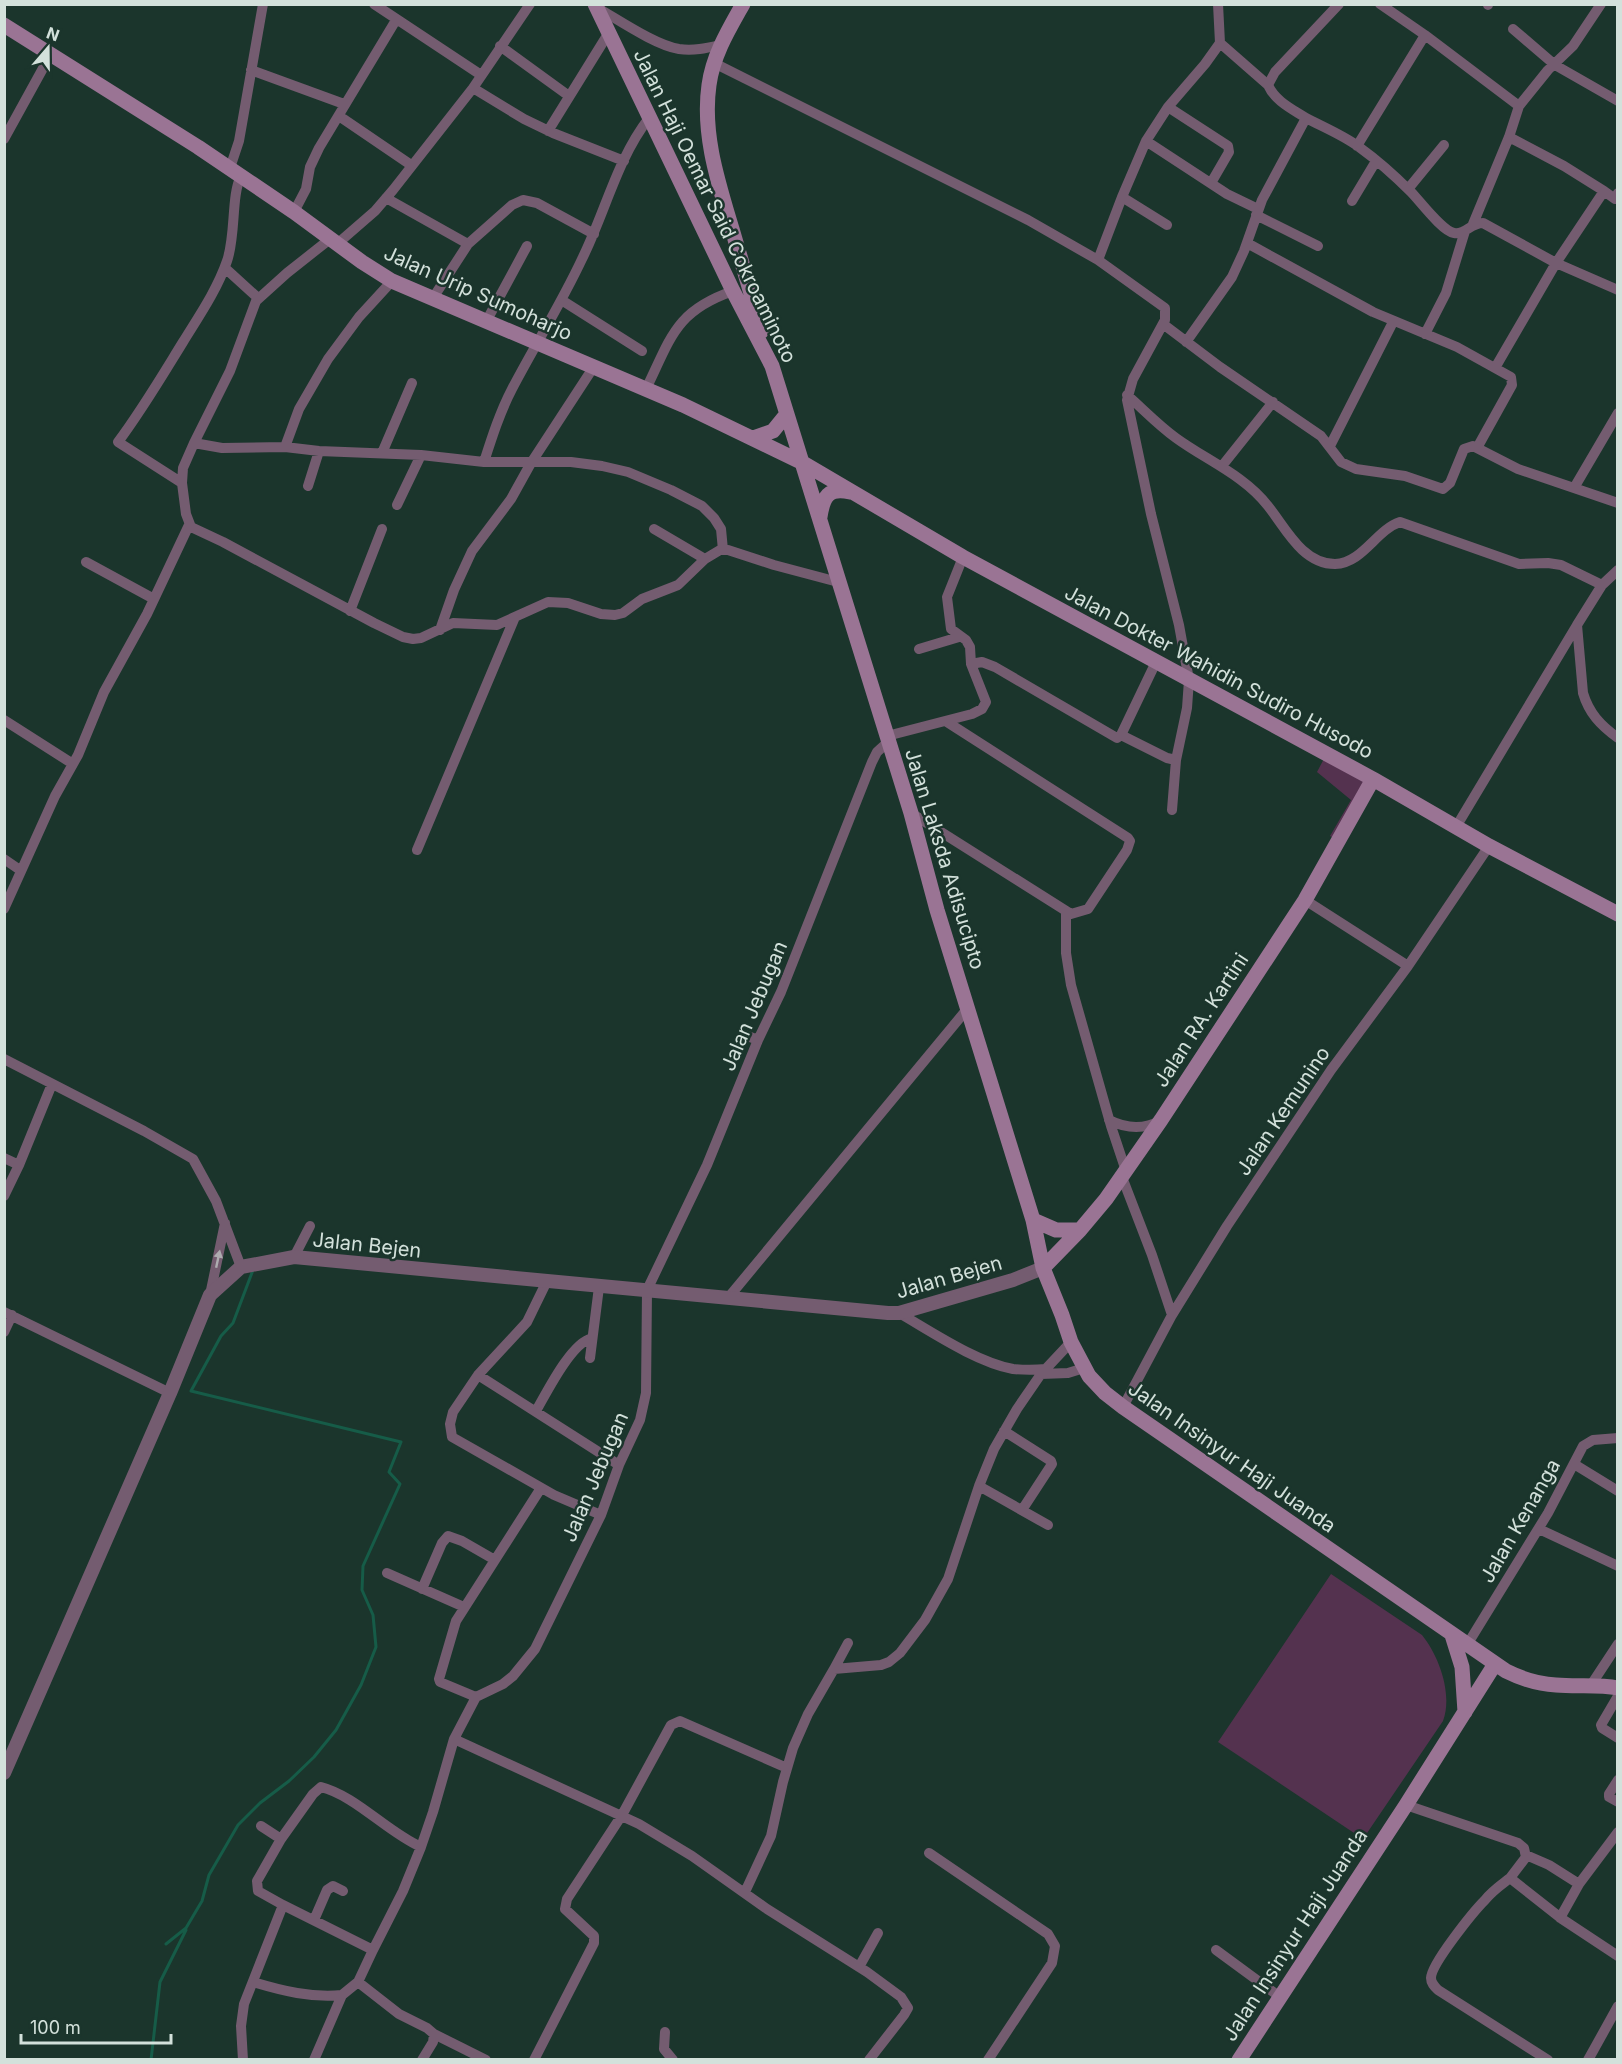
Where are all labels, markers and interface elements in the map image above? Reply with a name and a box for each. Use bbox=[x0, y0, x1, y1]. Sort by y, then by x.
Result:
north arrow bbox=[18, 18, 78, 78]
text: N bbox=[44, 22, 62, 45]
street label: Jalan Haji Oemar Said Cokroaminoto bbox=[628, 45, 802, 367]
street label: Jalan Urip Sumoharjo bbox=[380, 241, 576, 345]
street label: Jalan Dokter Wahidin Sudiro Husodo bbox=[1061, 580, 1377, 764]
street label: Jalan Laksda Adisucipto bbox=[900, 746, 990, 972]
street label: Jalan Jebugan bbox=[716, 938, 792, 1074]
street label: Jalan RA. Kartini bbox=[1149, 949, 1253, 1091]
street label: Jalan Kemunino bbox=[1231, 1042, 1335, 1180]
street label: Jalan Bejen bbox=[311, 1227, 423, 1263]
one-way arrow bbox=[213, 1249, 223, 1268]
street label: Jalan Bejen bbox=[893, 1250, 1005, 1304]
street label: Jalan Insinyur Haji Juanda bbox=[1124, 1376, 1340, 1538]
street label: Jalan Jebugan bbox=[557, 1409, 633, 1545]
street label: Jalan Kenanga bbox=[1475, 1455, 1565, 1587]
street label: Jalan Insinyur Haji Juanda bbox=[1217, 1825, 1373, 2045]
scale bar bbox=[21, 2007, 171, 2045]
text: 100 m bbox=[30, 2017, 81, 2038]

